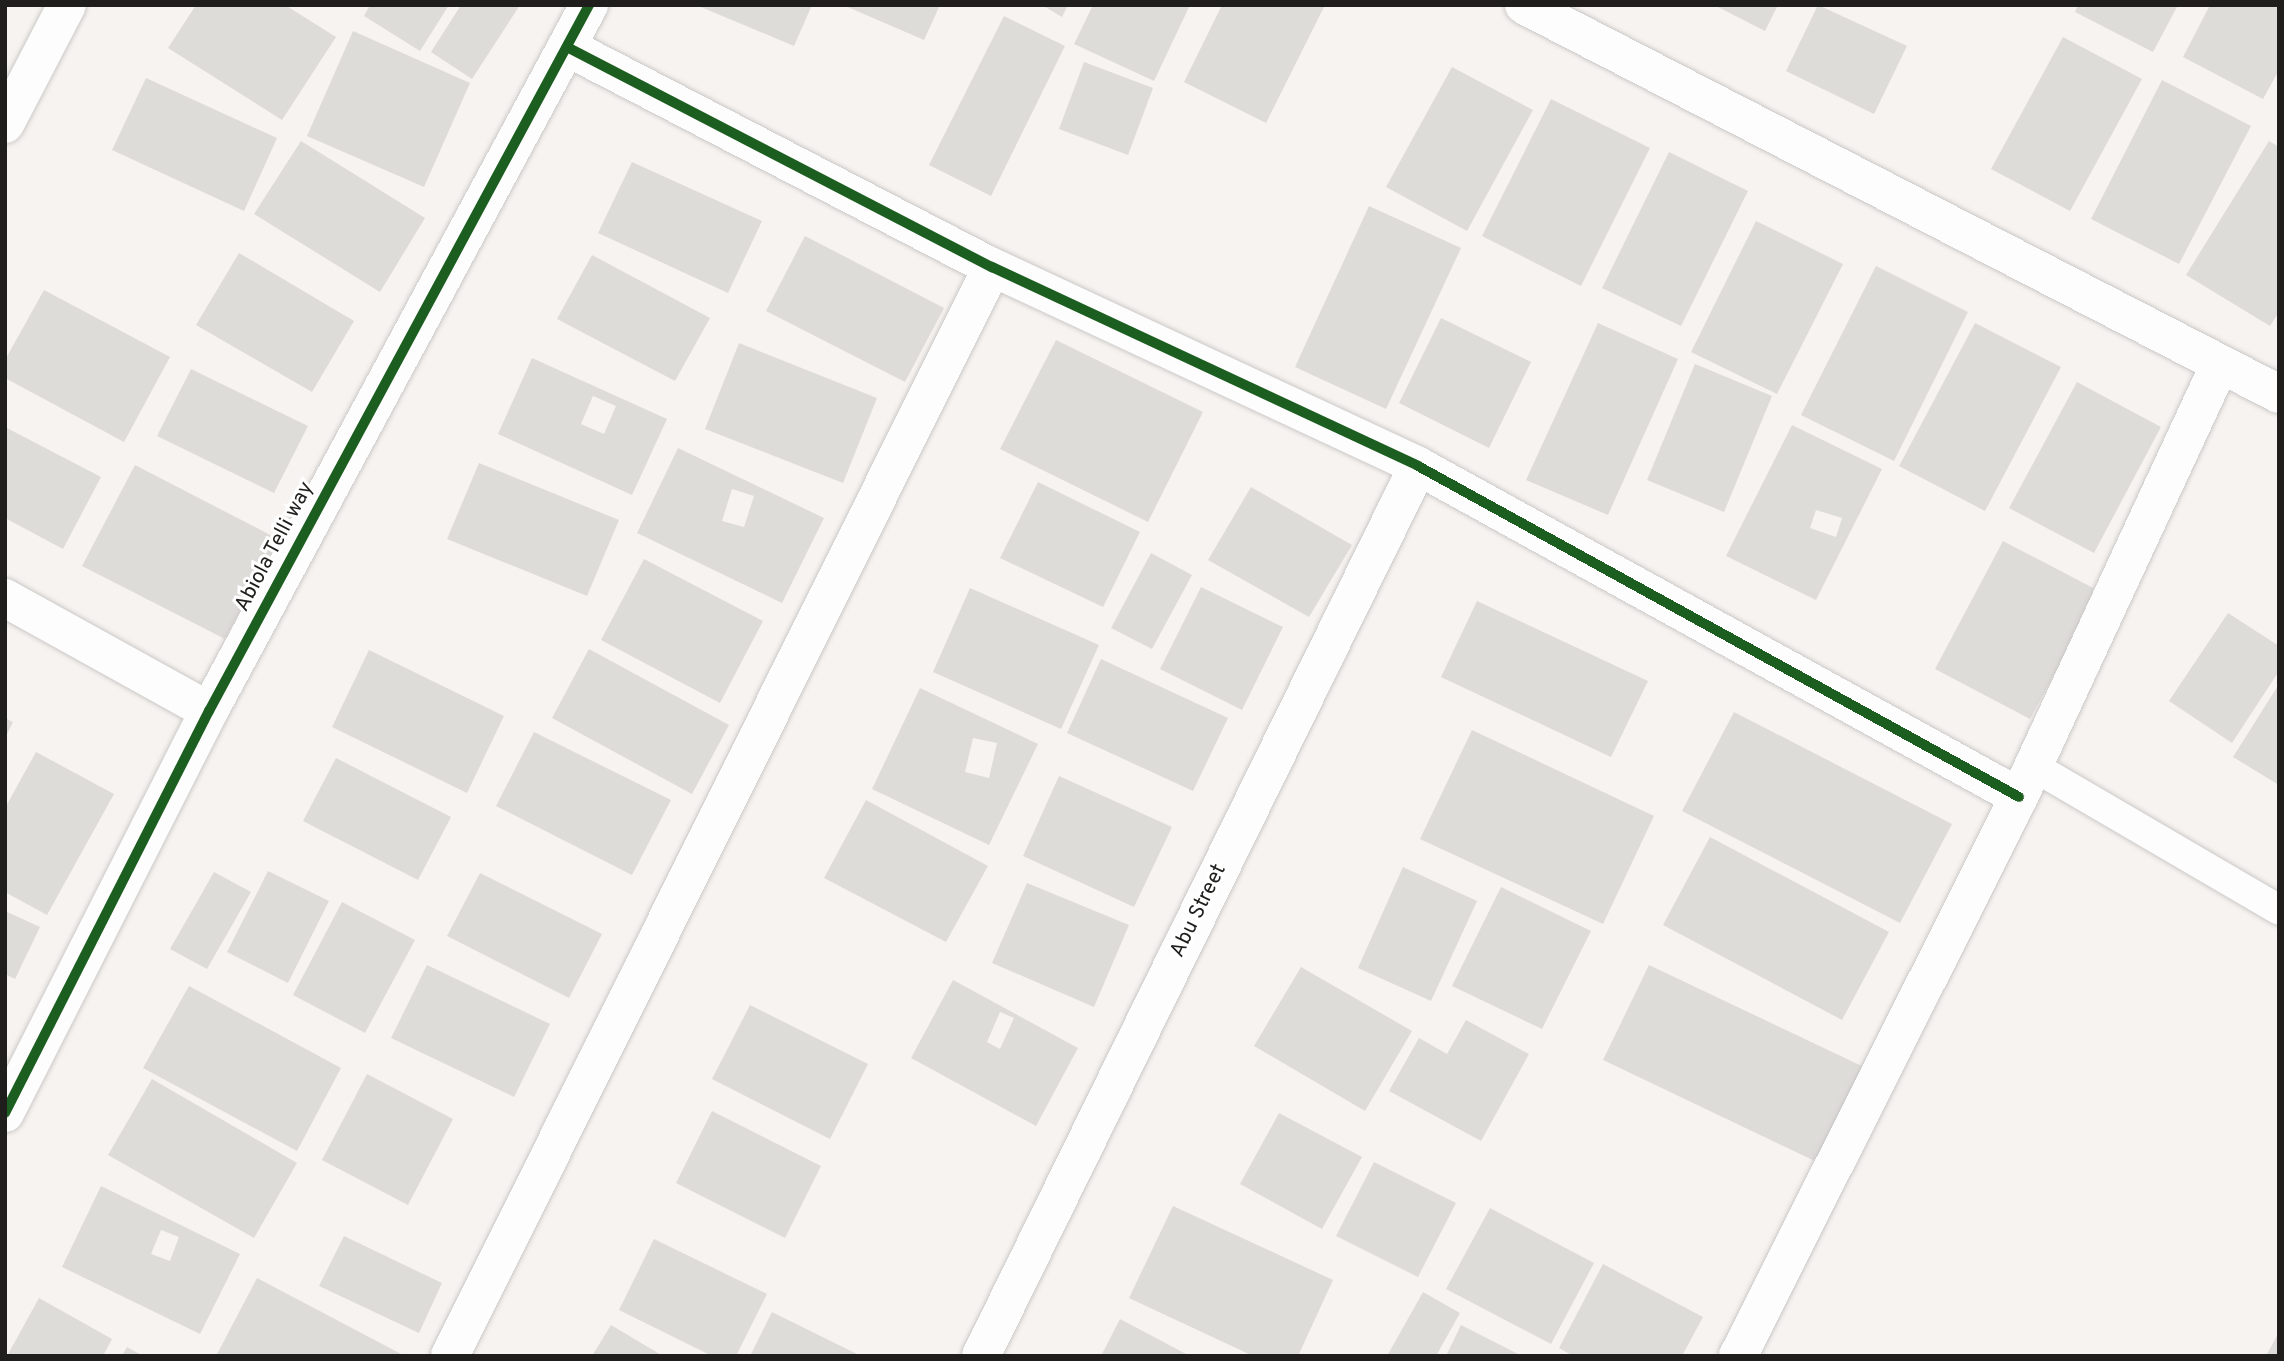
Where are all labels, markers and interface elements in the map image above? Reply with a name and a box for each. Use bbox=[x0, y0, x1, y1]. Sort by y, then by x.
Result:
street label: Abiola Telli way bbox=[230, 477, 320, 617]
street label: Abu Street bbox=[1166, 860, 1232, 962]

